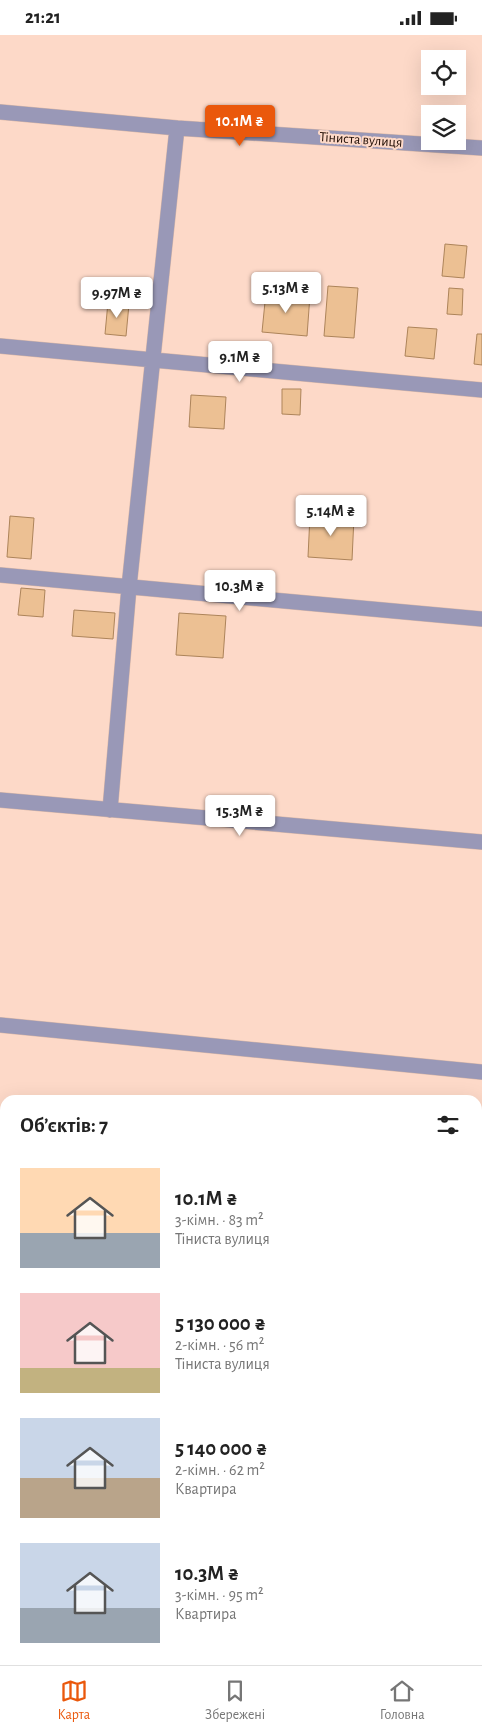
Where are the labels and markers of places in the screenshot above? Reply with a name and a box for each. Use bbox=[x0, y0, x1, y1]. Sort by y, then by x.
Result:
pin: 10.1M ₴ bbox=[194, 105, 286, 147]
pin: 5.13M ₴ bbox=[240, 271, 332, 314]
pin: 9.97M ₴ bbox=[71, 277, 163, 319]
pin: 9.1M ₴ bbox=[199, 341, 281, 383]
pin: 5.14M ₴ bbox=[285, 495, 377, 537]
pin: 10.3M ₴ bbox=[194, 569, 286, 612]
pin: 15.3M ₴ bbox=[194, 795, 286, 837]

